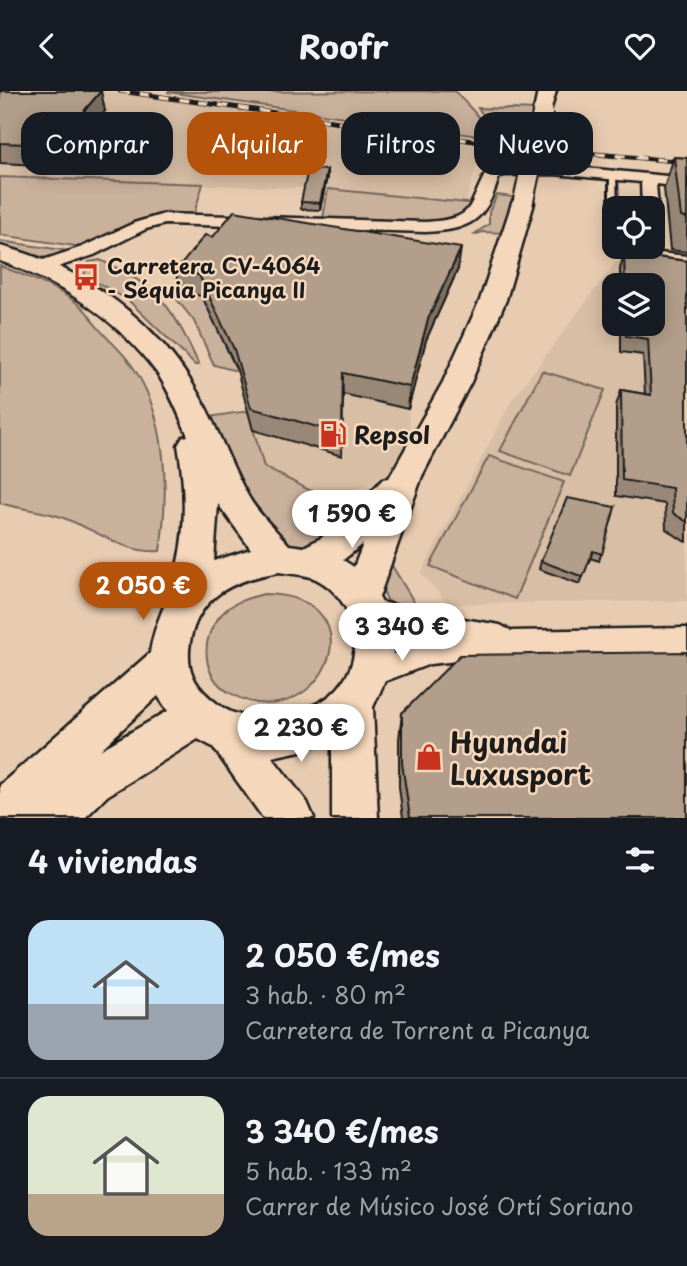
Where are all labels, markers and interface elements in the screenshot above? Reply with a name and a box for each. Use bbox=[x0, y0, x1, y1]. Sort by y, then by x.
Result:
text: Roofr bbox=[299, 22, 388, 70]
icon: back bbox=[28, 27, 66, 65]
icon: heart bbox=[621, 27, 659, 65]
chip: Comprar bbox=[21, 112, 173, 175]
chip: Alquilar bbox=[187, 112, 327, 175]
chip: Filtros bbox=[341, 112, 460, 175]
chip: Nuevo bbox=[474, 112, 593, 175]
map controls bbox=[602, 196, 665, 336]
button: locate bbox=[602, 196, 665, 259]
place label: Carretera CV-4064 - Séquia Picanya II bbox=[107, 249, 320, 305]
bus stop icon: Carretera CV-4064 - Séquia Picanya II bbox=[71, 262, 101, 292]
button: layers bbox=[602, 273, 665, 336]
place label: Repsol bbox=[354, 416, 430, 452]
fuel station icon: Repsol bbox=[318, 419, 348, 449]
pin: 1 590 € bbox=[287, 491, 417, 550]
text: 1 590 € bbox=[308, 495, 396, 530]
pin: 2 050 € bbox=[78, 563, 208, 622]
text: 2 050 € bbox=[95, 567, 191, 602]
pin: 3 340 € bbox=[337, 603, 467, 663]
text: 3 340 € bbox=[355, 608, 449, 643]
pin: 2 230 € bbox=[236, 705, 366, 764]
text: 2 230 € bbox=[254, 709, 348, 744]
place label: Hyundai Luxusport bbox=[450, 720, 591, 795]
shop icon: Hyundai Luxusport bbox=[414, 742, 444, 772]
text: 4 viviendas bbox=[28, 838, 197, 883]
icon: filters bbox=[621, 841, 659, 879]
text: 2 050 €/mes bbox=[245, 932, 440, 977]
icon: home bbox=[84, 948, 168, 1032]
text: 3 hab. · 80 m² bbox=[245, 977, 406, 1012]
text: Carretera de Torrent a Picanya bbox=[245, 1012, 589, 1047]
text: 3 340 €/mes bbox=[245, 1108, 439, 1153]
icon: home bbox=[84, 1124, 168, 1208]
text: 5 hab. · 133 m² bbox=[245, 1153, 412, 1188]
text: Carrer de Músico José Ortí Soriano bbox=[245, 1188, 634, 1223]

